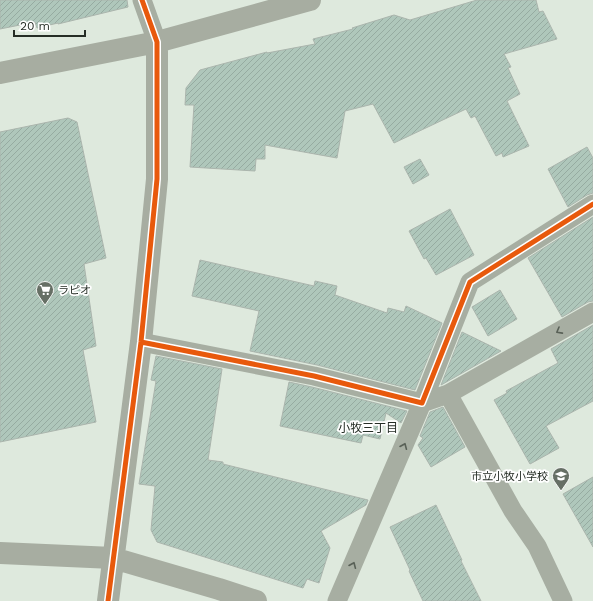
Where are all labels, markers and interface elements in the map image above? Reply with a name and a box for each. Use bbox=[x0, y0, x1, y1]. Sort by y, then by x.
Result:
scale bar bbox=[14, 12, 85, 38]
text: 20 m bbox=[20, 19, 50, 33]
supermarket icon: ラピオ bbox=[35, 280, 55, 305]
place label: ラピオ bbox=[58, 284, 91, 297]
one-way arrow bbox=[556, 327, 563, 334]
district label: 小牧三丁目 bbox=[338, 421, 398, 435]
one-way arrow bbox=[399, 442, 407, 450]
school or university icon: 市立小牧小学校 bbox=[551, 466, 571, 491]
place label: 市立小牧小学校 bbox=[471, 470, 548, 483]
one-way arrow bbox=[348, 562, 356, 569]

